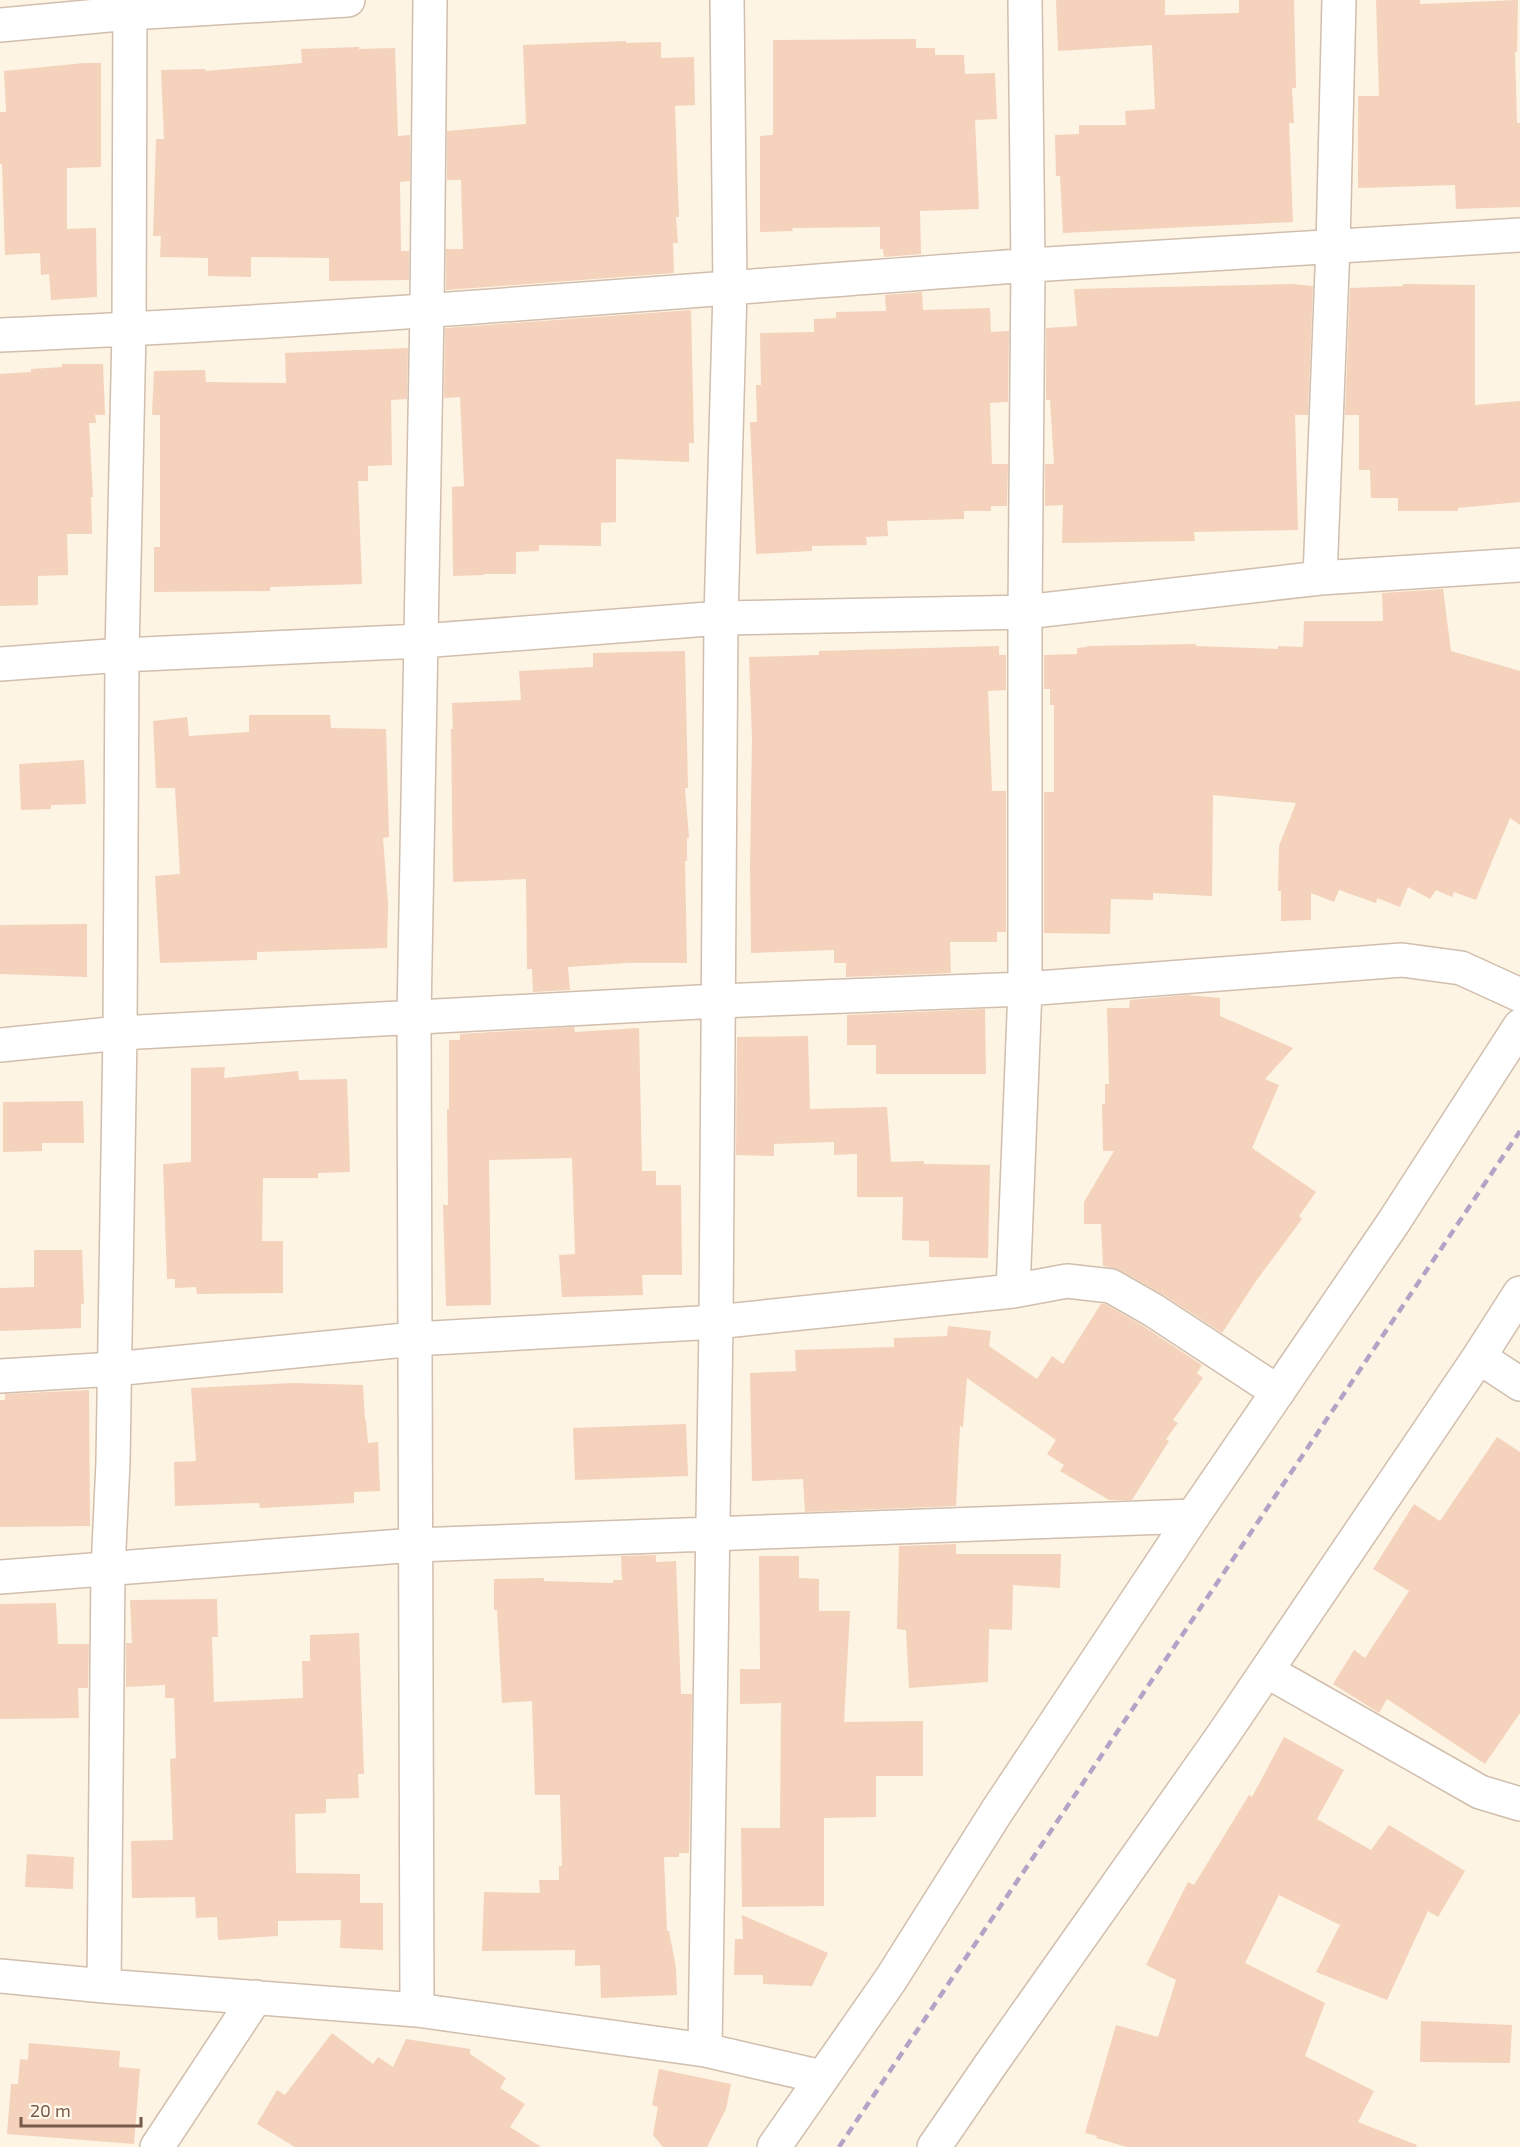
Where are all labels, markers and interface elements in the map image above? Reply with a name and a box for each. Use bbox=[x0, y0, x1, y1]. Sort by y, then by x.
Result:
scale bar bbox=[21, 2090, 141, 2128]
text: 20 m bbox=[30, 2099, 71, 2121]

